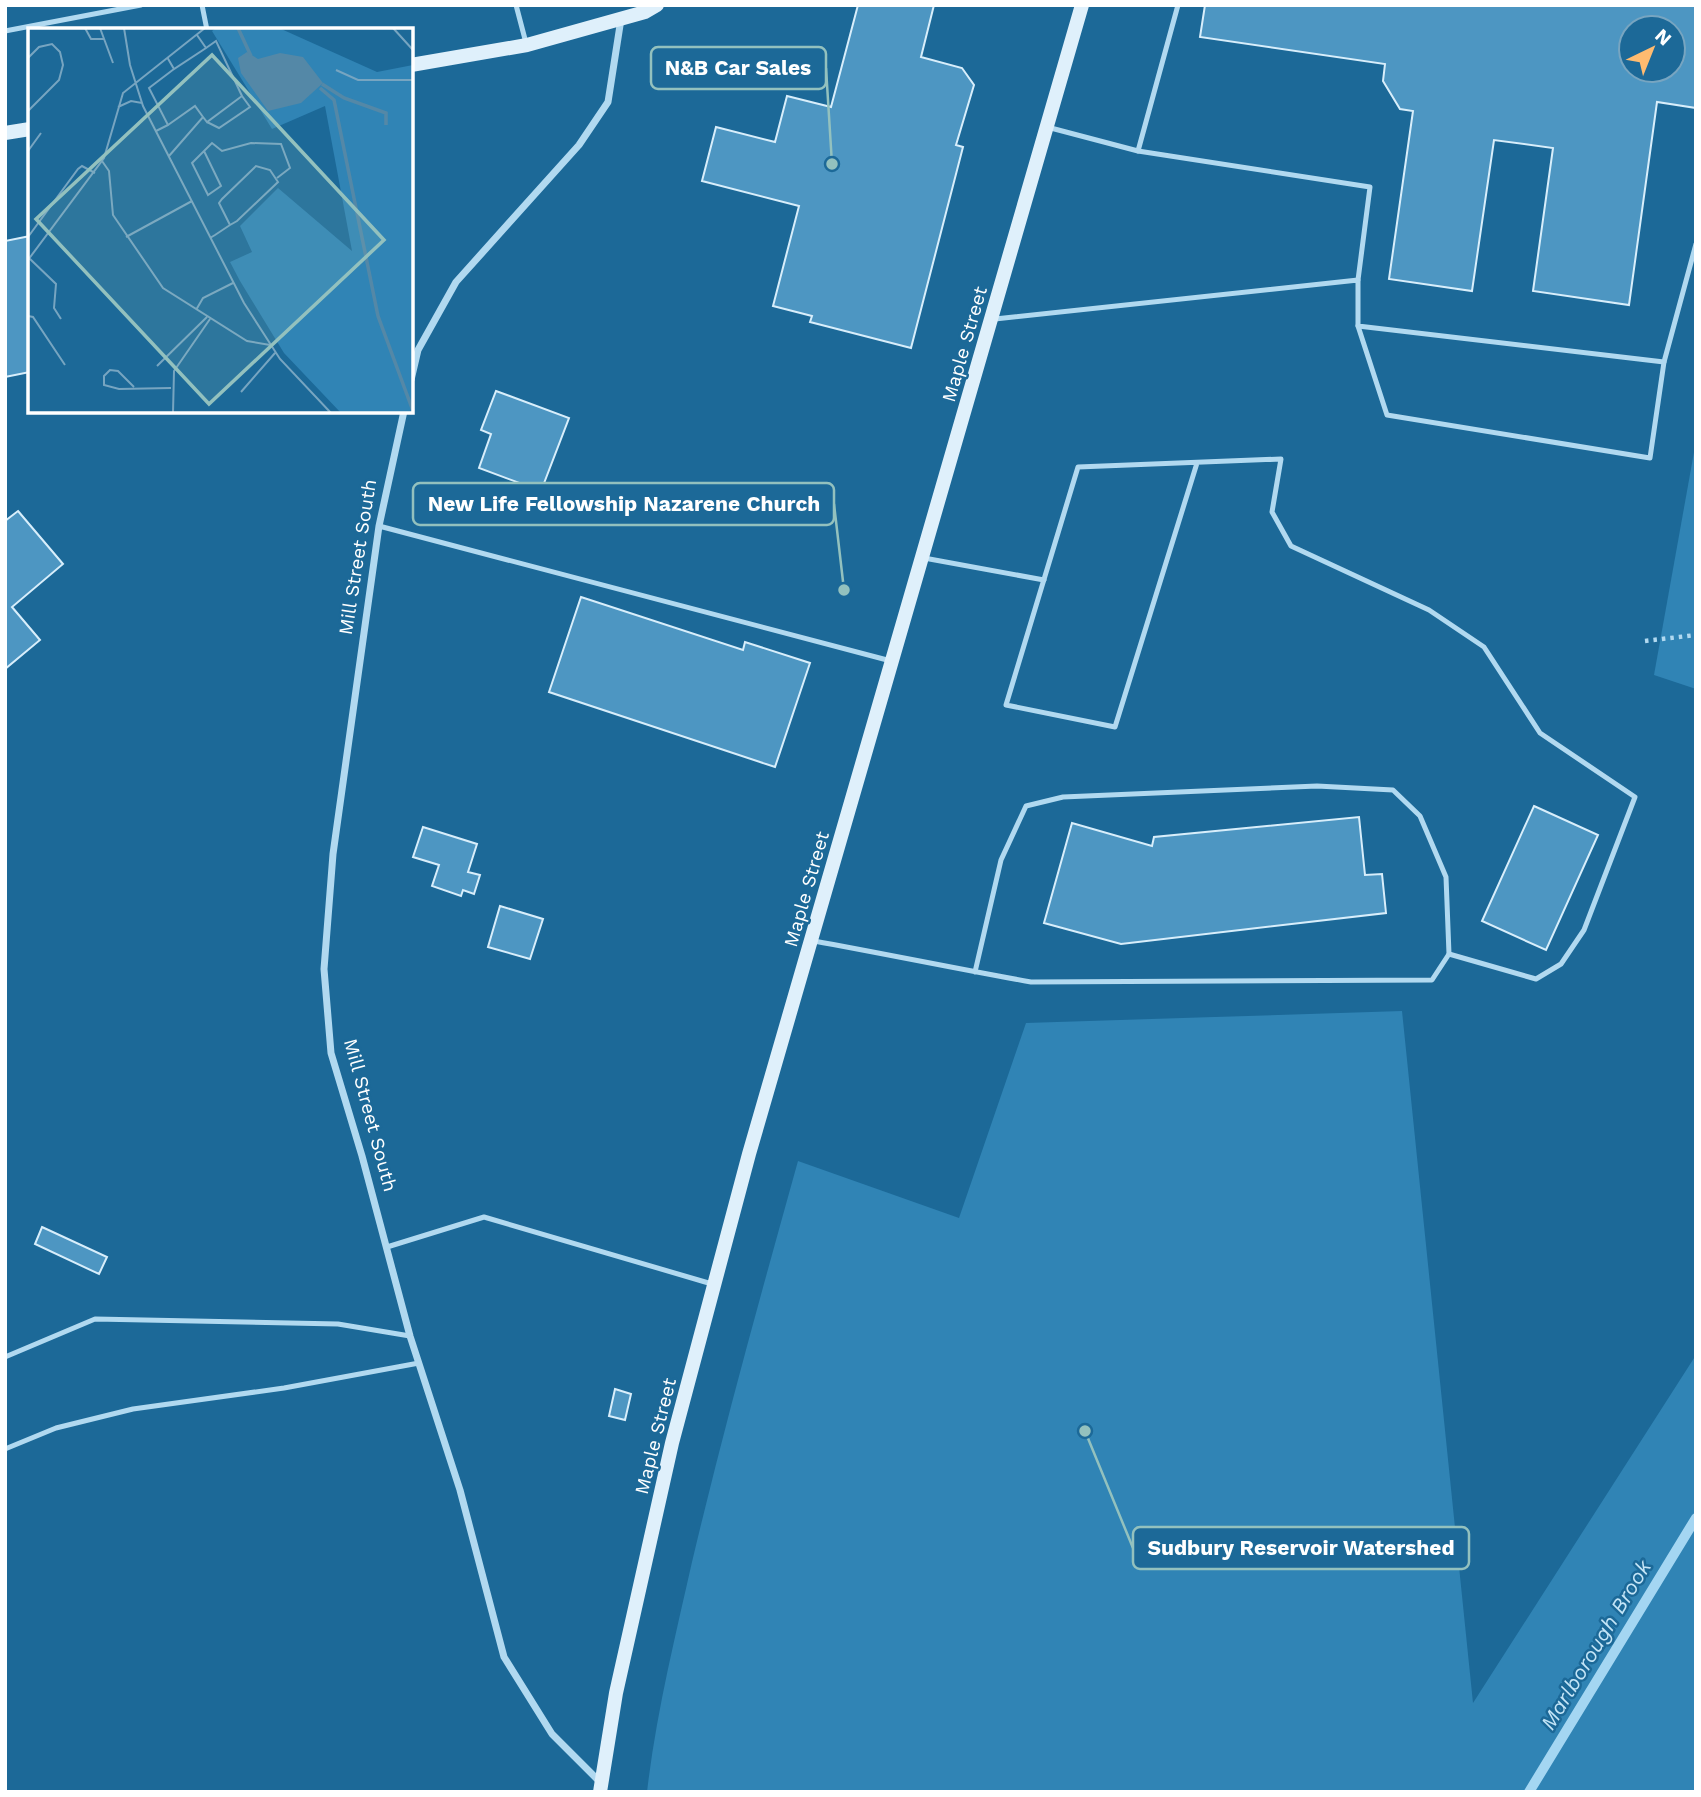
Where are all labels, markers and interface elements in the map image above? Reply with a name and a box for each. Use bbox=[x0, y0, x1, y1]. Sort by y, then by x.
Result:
north arrow bbox=[1617, 14, 1687, 84]
text: N bbox=[1650, 24, 1676, 50]
inset map bbox=[28, 28, 413, 413]
callout: N&B Car Sales bbox=[651, 47, 826, 89]
text: N&B Car Sales bbox=[665, 55, 811, 80]
street label: Maple Street bbox=[937, 284, 992, 405]
street label: Mill Street South bbox=[334, 478, 381, 637]
callout: New Life Fellowship Nazarene Church bbox=[413, 483, 834, 525]
text: New Life Fellowship Nazarene Church bbox=[428, 491, 820, 516]
street label: Maple Street bbox=[779, 829, 834, 950]
street label: Mill Street South bbox=[339, 1036, 402, 1194]
street label: Maple Street bbox=[630, 1375, 681, 1497]
callout: Sudbury Reservoir Watershed bbox=[1133, 1527, 1469, 1569]
text: Sudbury Reservoir Watershed bbox=[1147, 1535, 1455, 1560]
water label: Marlborough Brook bbox=[1535, 1555, 1656, 1734]

